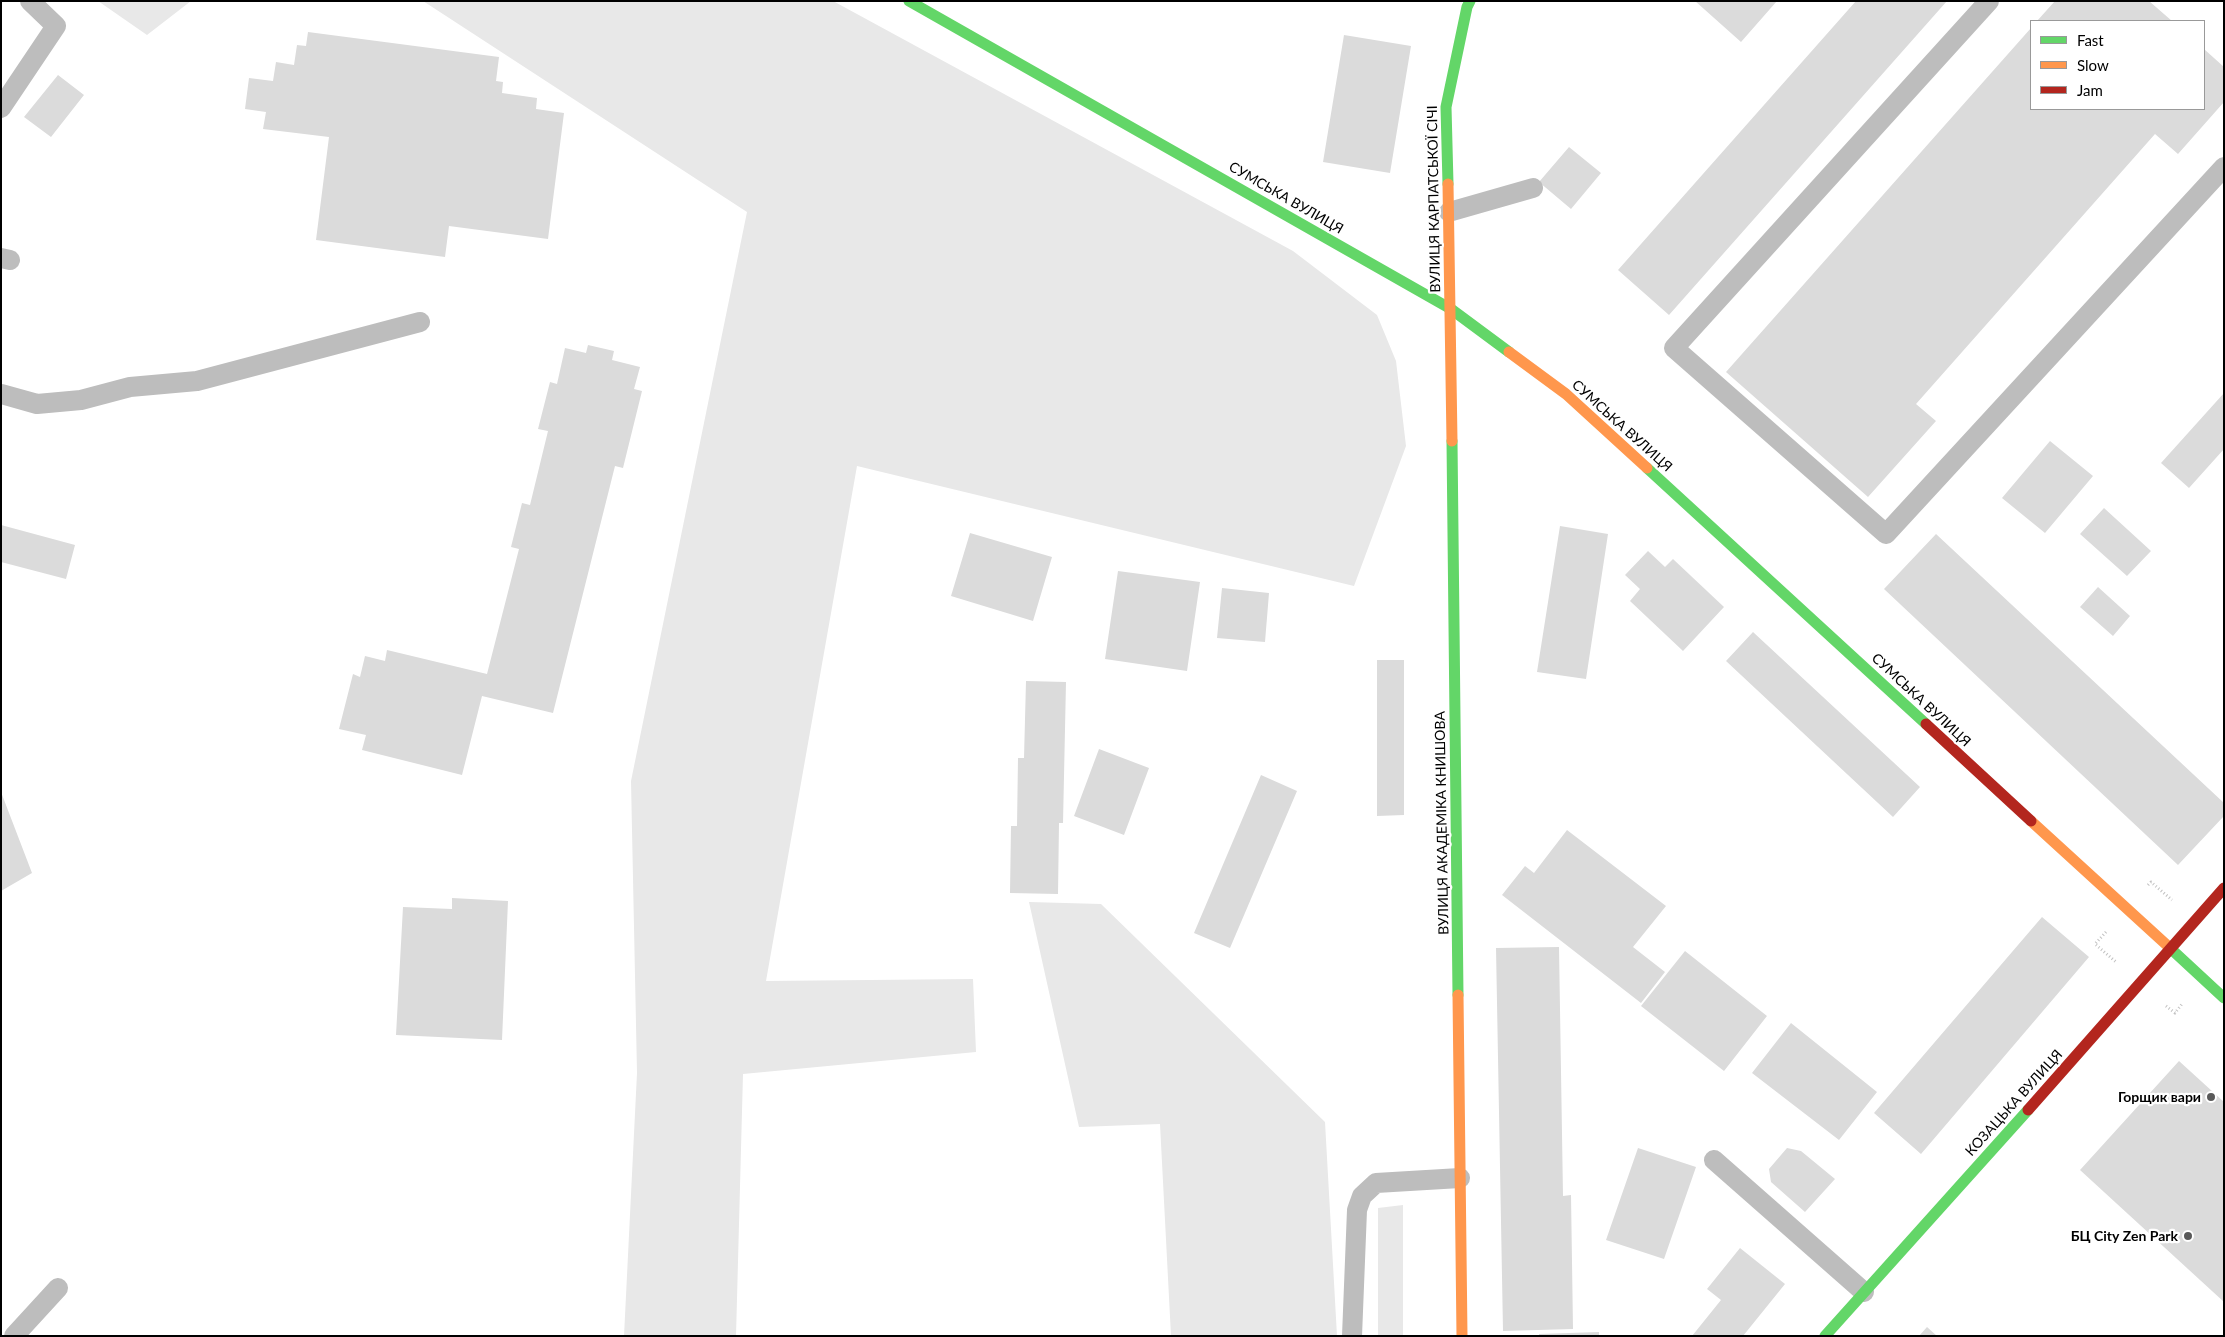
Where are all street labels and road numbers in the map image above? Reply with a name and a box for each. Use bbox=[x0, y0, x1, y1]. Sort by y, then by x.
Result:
street label: ВУЛИЦЯ КАРПАТСЬКОЇ СІЧІ bbox=[1424, 105, 1444, 293]
street label: СУМСЬКА ВУЛИЦЯ bbox=[1226, 158, 1346, 238]
street label: СУМСЬКА ВУЛИЦЯ bbox=[1568, 377, 1676, 475]
street label: СУМСЬКА ВУЛИЦЯ bbox=[1868, 650, 1974, 750]
street label: ВУЛИЦЯ АКАДЕМІКА КНИШОВА bbox=[1432, 711, 1452, 935]
street label: КОЗАЦЬКА ВУЛИЦЯ bbox=[1962, 1046, 2066, 1160]

